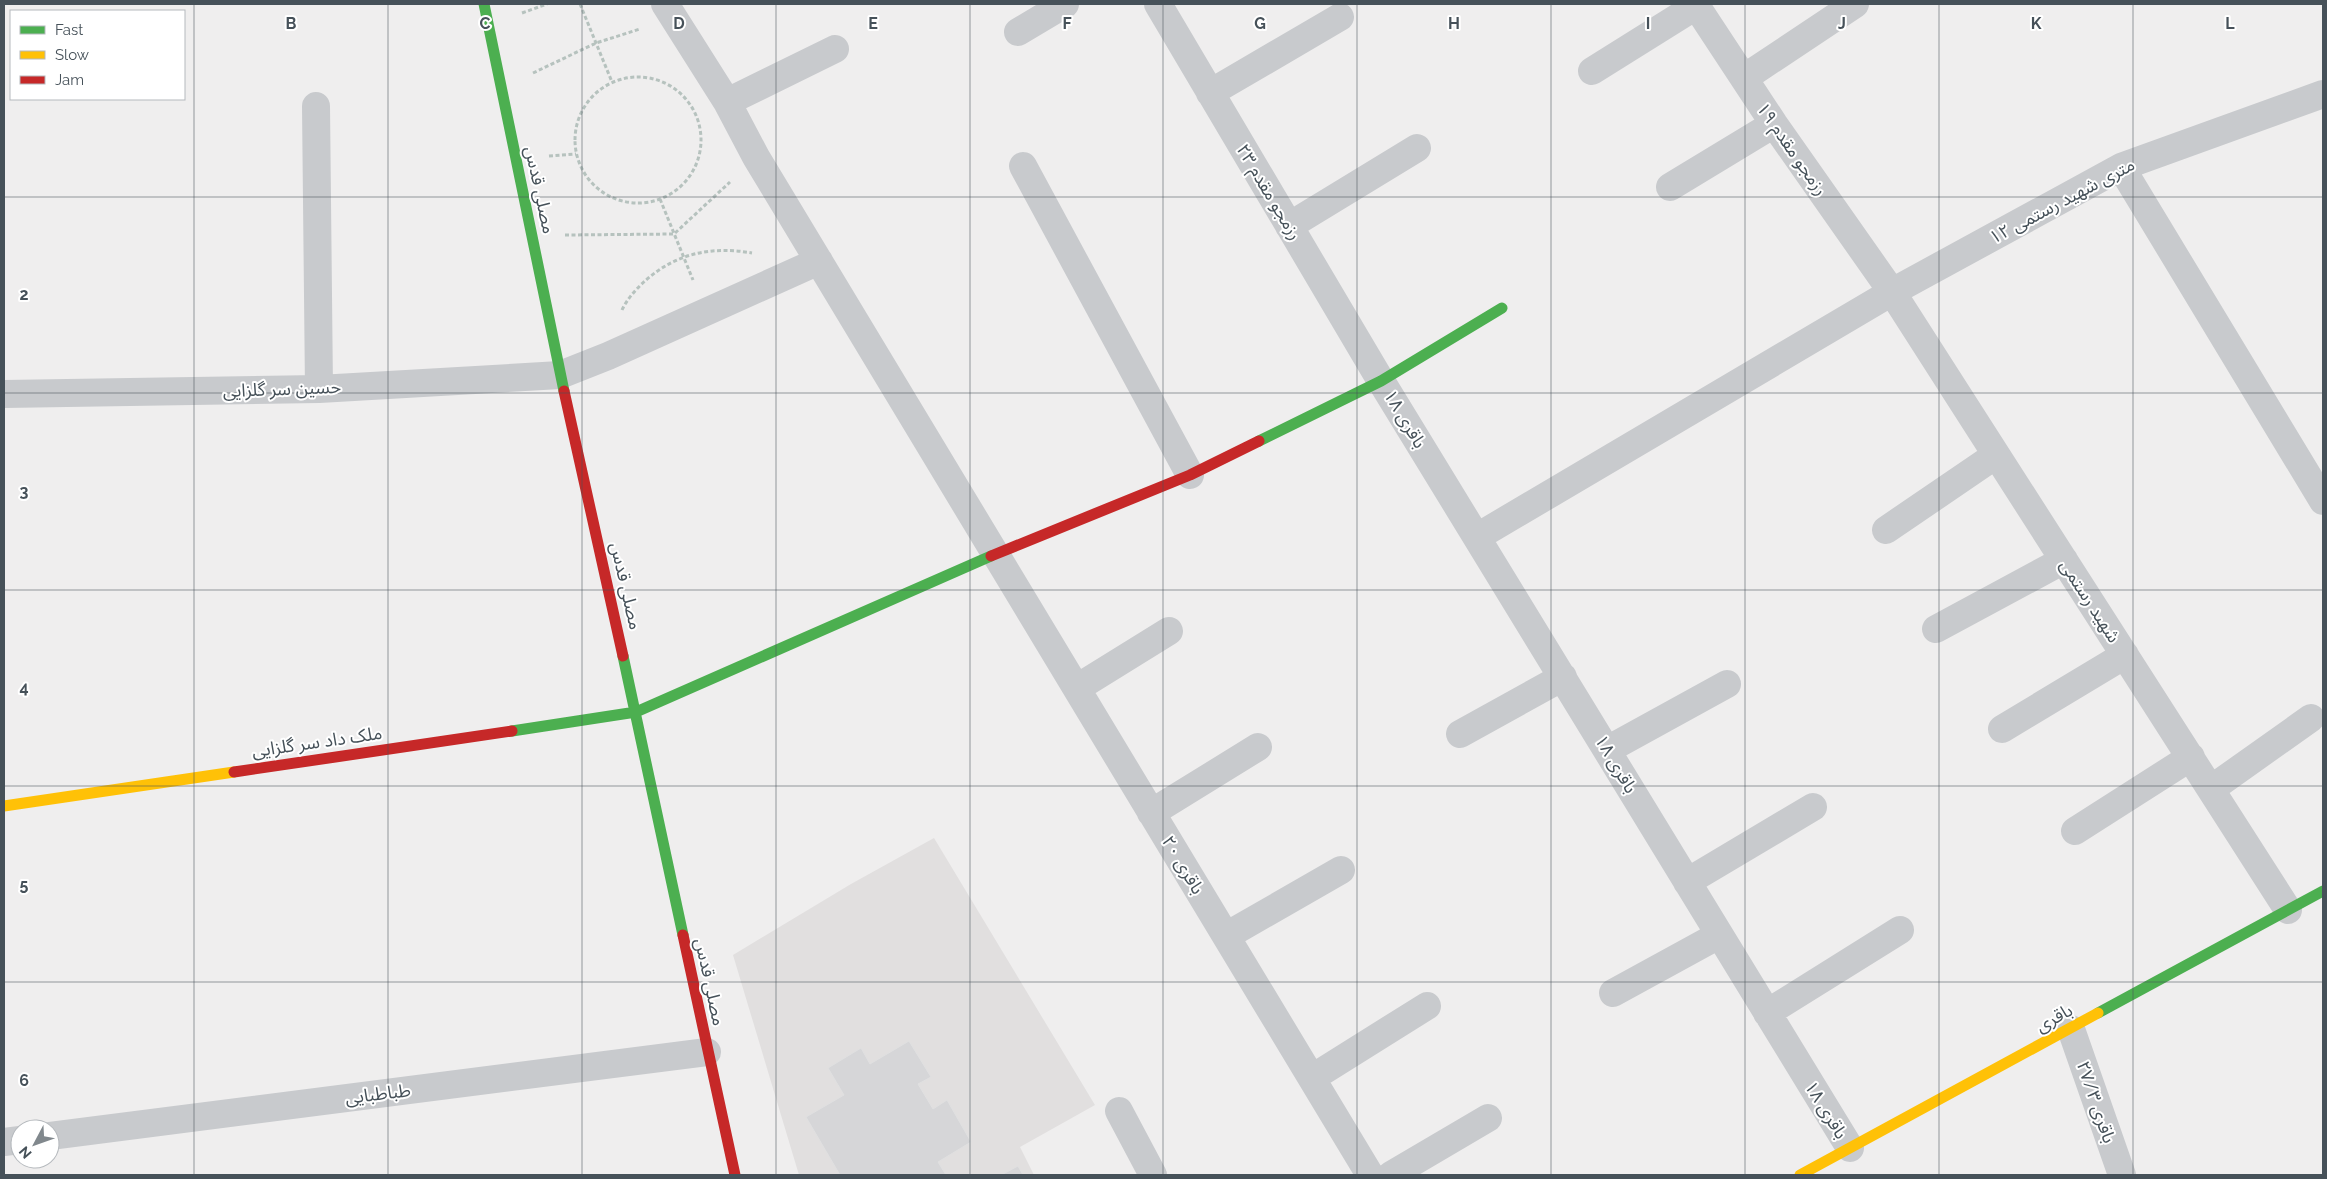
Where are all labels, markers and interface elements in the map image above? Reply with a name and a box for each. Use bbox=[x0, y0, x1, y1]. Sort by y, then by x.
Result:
legend bbox=[10, 10, 185, 100]
text: B bbox=[286, 14, 297, 33]
text: C bbox=[480, 14, 491, 33]
text: D bbox=[673, 14, 685, 33]
text: E bbox=[868, 14, 878, 33]
text: F bbox=[1062, 14, 1072, 33]
text: G bbox=[1254, 14, 1266, 33]
text: H bbox=[1448, 14, 1460, 33]
text: I bbox=[1646, 14, 1650, 33]
text: J bbox=[1838, 14, 1846, 33]
text: K bbox=[2031, 14, 2042, 33]
text: L bbox=[2225, 14, 2235, 33]
text: Fast bbox=[55, 21, 83, 39]
text: Slow bbox=[55, 46, 89, 64]
text: Jam bbox=[55, 71, 84, 89]
street label: رزمجو مقدم ۱۹ bbox=[1749, 98, 1832, 201]
street label: رزمجو مقدم ۲۳ bbox=[1229, 140, 1306, 246]
street label: مصلی قدس bbox=[520, 144, 560, 236]
street label: ۱۲ متری شهید رستمی bbox=[1986, 153, 2138, 249]
text: 2 bbox=[19, 285, 29, 304]
street label: حسین سر گلزایی bbox=[222, 376, 342, 402]
street label: باقری ۱۸ bbox=[1379, 386, 1431, 452]
text: 3 bbox=[20, 482, 29, 501]
street label: مصلی قدس bbox=[605, 540, 647, 632]
street label: شهید رستمی bbox=[2055, 555, 2125, 647]
text: 4 bbox=[19, 678, 29, 697]
street label: ملک داد سر گلزایی bbox=[250, 722, 384, 762]
street label: باقری ۱۸ bbox=[1590, 731, 1642, 797]
street label: باقری ۲۰ bbox=[1157, 832, 1209, 898]
text: 5 bbox=[20, 875, 29, 894]
street label: مصلی قدس bbox=[690, 936, 730, 1028]
street label: باقری bbox=[2032, 999, 2076, 1037]
street label: باقری ۲۷/۳ bbox=[2072, 1058, 2120, 1146]
text: 6 bbox=[19, 1071, 29, 1090]
street label: باقری ۱۸ bbox=[1800, 1077, 1852, 1143]
street label: طباطبایی bbox=[344, 1079, 412, 1109]
north arrow bbox=[10, 1119, 60, 1169]
text: N bbox=[16, 1143, 35, 1162]

